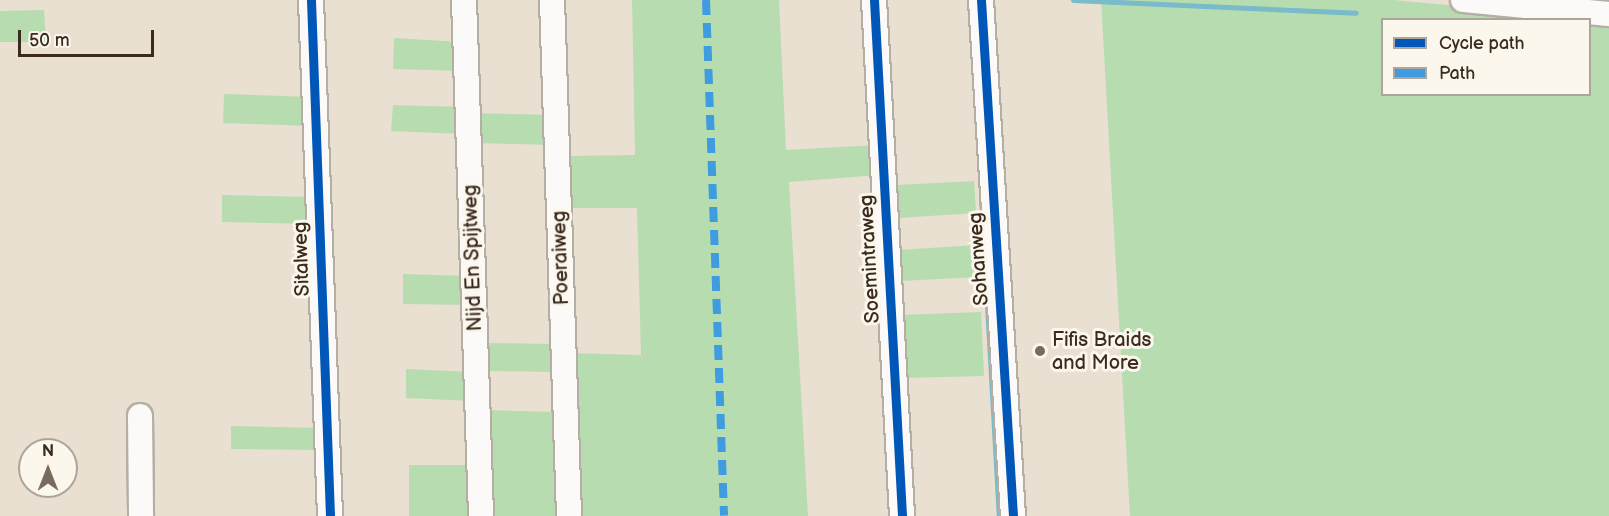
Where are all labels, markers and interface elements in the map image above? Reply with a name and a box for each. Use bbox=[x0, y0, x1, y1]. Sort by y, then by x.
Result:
scale bar bbox=[21, 18, 158, 56]
legend bbox=[1381, 18, 1591, 96]
text: 50 m bbox=[29, 30, 70, 51]
text: Cycle path bbox=[1439, 33, 1525, 54]
text: Path bbox=[1439, 63, 1475, 84]
street label: Nijd En Spijtweg bbox=[458, 184, 488, 332]
street label: Soemintraweg bbox=[855, 194, 885, 324]
street label: Poeraiweg bbox=[547, 210, 575, 306]
street label: Sohanweg bbox=[964, 211, 994, 307]
street label: Sitalweg bbox=[289, 221, 315, 297]
place label: Fifis Braids and More bbox=[1052, 328, 1151, 375]
marker: Fifis Braids and More bbox=[1033, 344, 1047, 358]
north arrow bbox=[18, 438, 78, 498]
text: N bbox=[42, 442, 54, 461]

